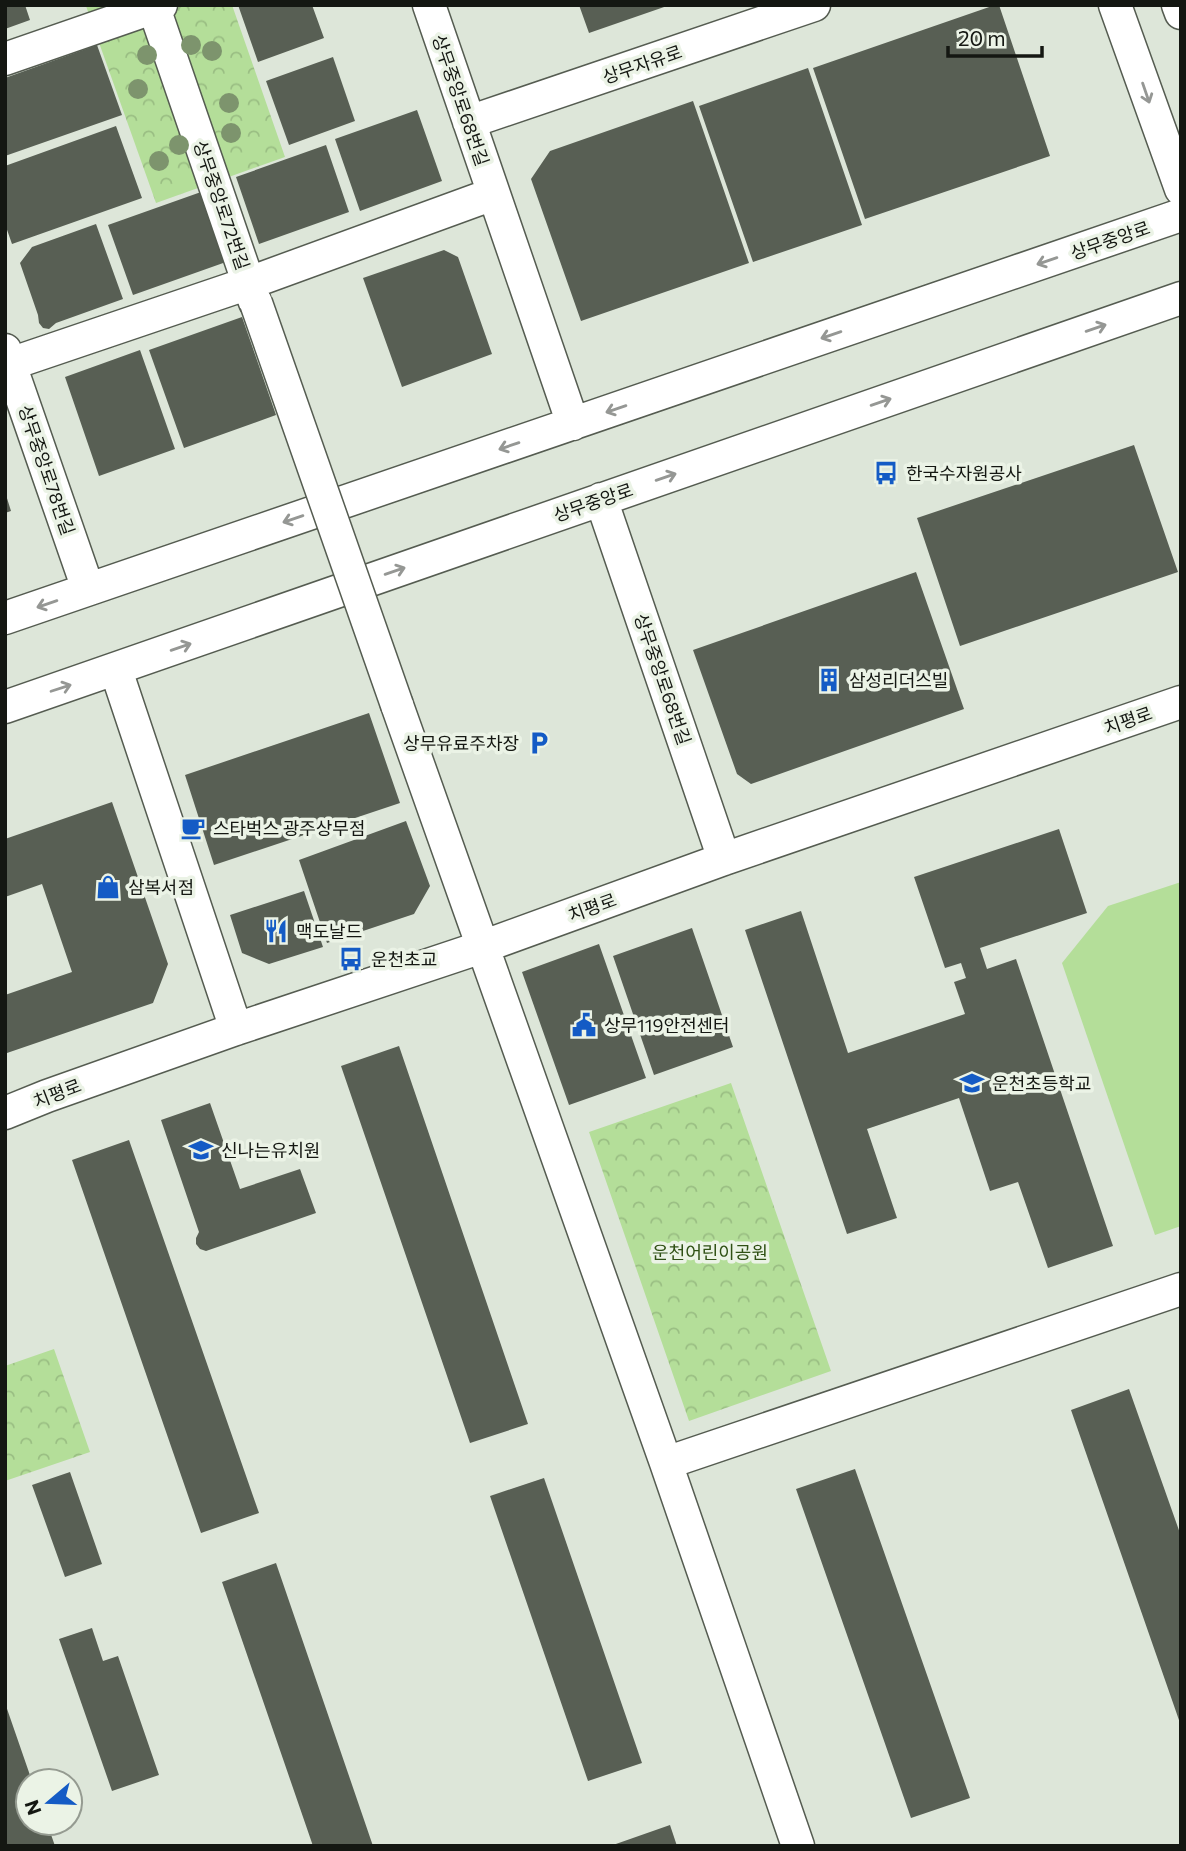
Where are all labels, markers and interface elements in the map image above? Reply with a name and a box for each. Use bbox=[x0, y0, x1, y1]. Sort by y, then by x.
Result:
scale bar bbox=[948, 14, 1042, 58]
text: 20 m bbox=[958, 25, 1006, 50]
street label: 상무중앙로68번길 bbox=[428, 31, 494, 169]
street label: 상무자유로 bbox=[599, 40, 685, 88]
one-way arrow bbox=[1141, 81, 1153, 103]
street label: 상무중앙로72번길 bbox=[190, 137, 254, 273]
street label: 상무중앙로 bbox=[1067, 216, 1153, 264]
one-way arrow bbox=[1036, 256, 1058, 268]
one-way arrow bbox=[1084, 321, 1106, 333]
one-way arrow bbox=[821, 330, 843, 342]
one-way arrow bbox=[869, 395, 891, 407]
street label: 상무중앙로78번길 bbox=[14, 402, 80, 538]
one-way arrow bbox=[606, 404, 628, 416]
one-way arrow bbox=[498, 441, 520, 453]
bus stop icon: 한국수자원공사 bbox=[872, 459, 900, 487]
place label: 한국수자원공사 bbox=[906, 462, 1022, 484]
one-way arrow bbox=[654, 470, 676, 482]
street label: 상무중앙로 bbox=[550, 478, 636, 526]
one-way arrow bbox=[283, 514, 305, 527]
one-way arrow bbox=[384, 564, 406, 577]
one-way arrow bbox=[36, 599, 58, 611]
street label: 상무중앙로68번길 bbox=[630, 610, 696, 748]
one-way arrow bbox=[169, 640, 191, 652]
building icon: 삼성리더스빌 bbox=[815, 666, 843, 694]
place label: 삼성리더스빌 bbox=[849, 669, 948, 691]
one-way arrow bbox=[49, 681, 71, 693]
street label: 치평로 bbox=[1101, 702, 1155, 738]
parking icon: 상무유료주차장 bbox=[525, 729, 553, 757]
place label: 상무유료주차장 bbox=[403, 732, 519, 754]
cafe icon: 스타벅스 광주상무점 bbox=[179, 814, 207, 842]
place label: 스타벅스 광주상무점 bbox=[213, 817, 366, 839]
shop icon: 삼복서점 bbox=[94, 873, 122, 901]
place label: 삼복서점 bbox=[128, 876, 194, 898]
street label: 치평로 bbox=[565, 888, 619, 926]
restaurant icon: 맥도날드 bbox=[262, 917, 290, 945]
place label: 맥도날드 bbox=[296, 920, 362, 942]
bus stop icon: 운천초교 bbox=[337, 945, 365, 973]
place label: 운천초교 bbox=[371, 948, 437, 970]
public building icon: 상무119안전센터 bbox=[570, 1011, 598, 1039]
place label: 상무119안전센터 bbox=[604, 1014, 730, 1036]
school or university icon: 운천초등학교 bbox=[958, 1069, 986, 1097]
place label: 운천초등학교 bbox=[992, 1072, 1091, 1094]
street label: 치평로 bbox=[30, 1074, 84, 1112]
school or university icon: 신나는유치원 bbox=[187, 1136, 215, 1164]
place label: 신나는유치원 bbox=[221, 1139, 320, 1161]
park label: 운천어린이공원 bbox=[652, 1241, 768, 1263]
north arrow bbox=[14, 1767, 84, 1837]
text: N bbox=[19, 1797, 46, 1818]

